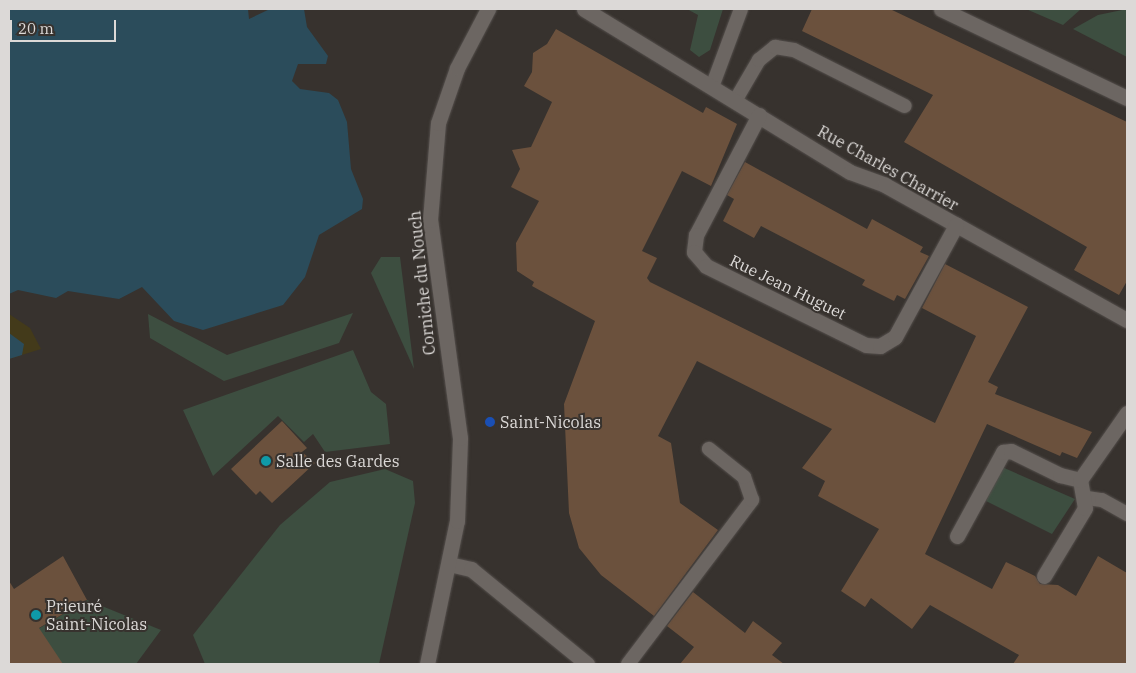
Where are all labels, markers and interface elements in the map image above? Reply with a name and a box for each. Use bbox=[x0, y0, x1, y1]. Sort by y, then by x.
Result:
scale bar bbox=[12, 10, 119, 42]
text: 20 m bbox=[18, 19, 54, 38]
street label: Rue Charles Charrier bbox=[814, 121, 962, 215]
street label: Corniche du Nouch bbox=[405, 210, 439, 356]
street label: Rue Jean Huguet bbox=[727, 251, 849, 323]
place label: Saint-Nicolas bbox=[500, 412, 601, 432]
marker: Saint-Nicolas bbox=[484, 416, 496, 428]
place label: Salle des Gardes bbox=[276, 451, 399, 471]
marker: Salle des Gardes bbox=[260, 455, 272, 467]
place label: Prieuré Saint-Nicolas bbox=[46, 596, 147, 634]
marker: Prieuré Saint-Nicolas bbox=[30, 609, 42, 621]

